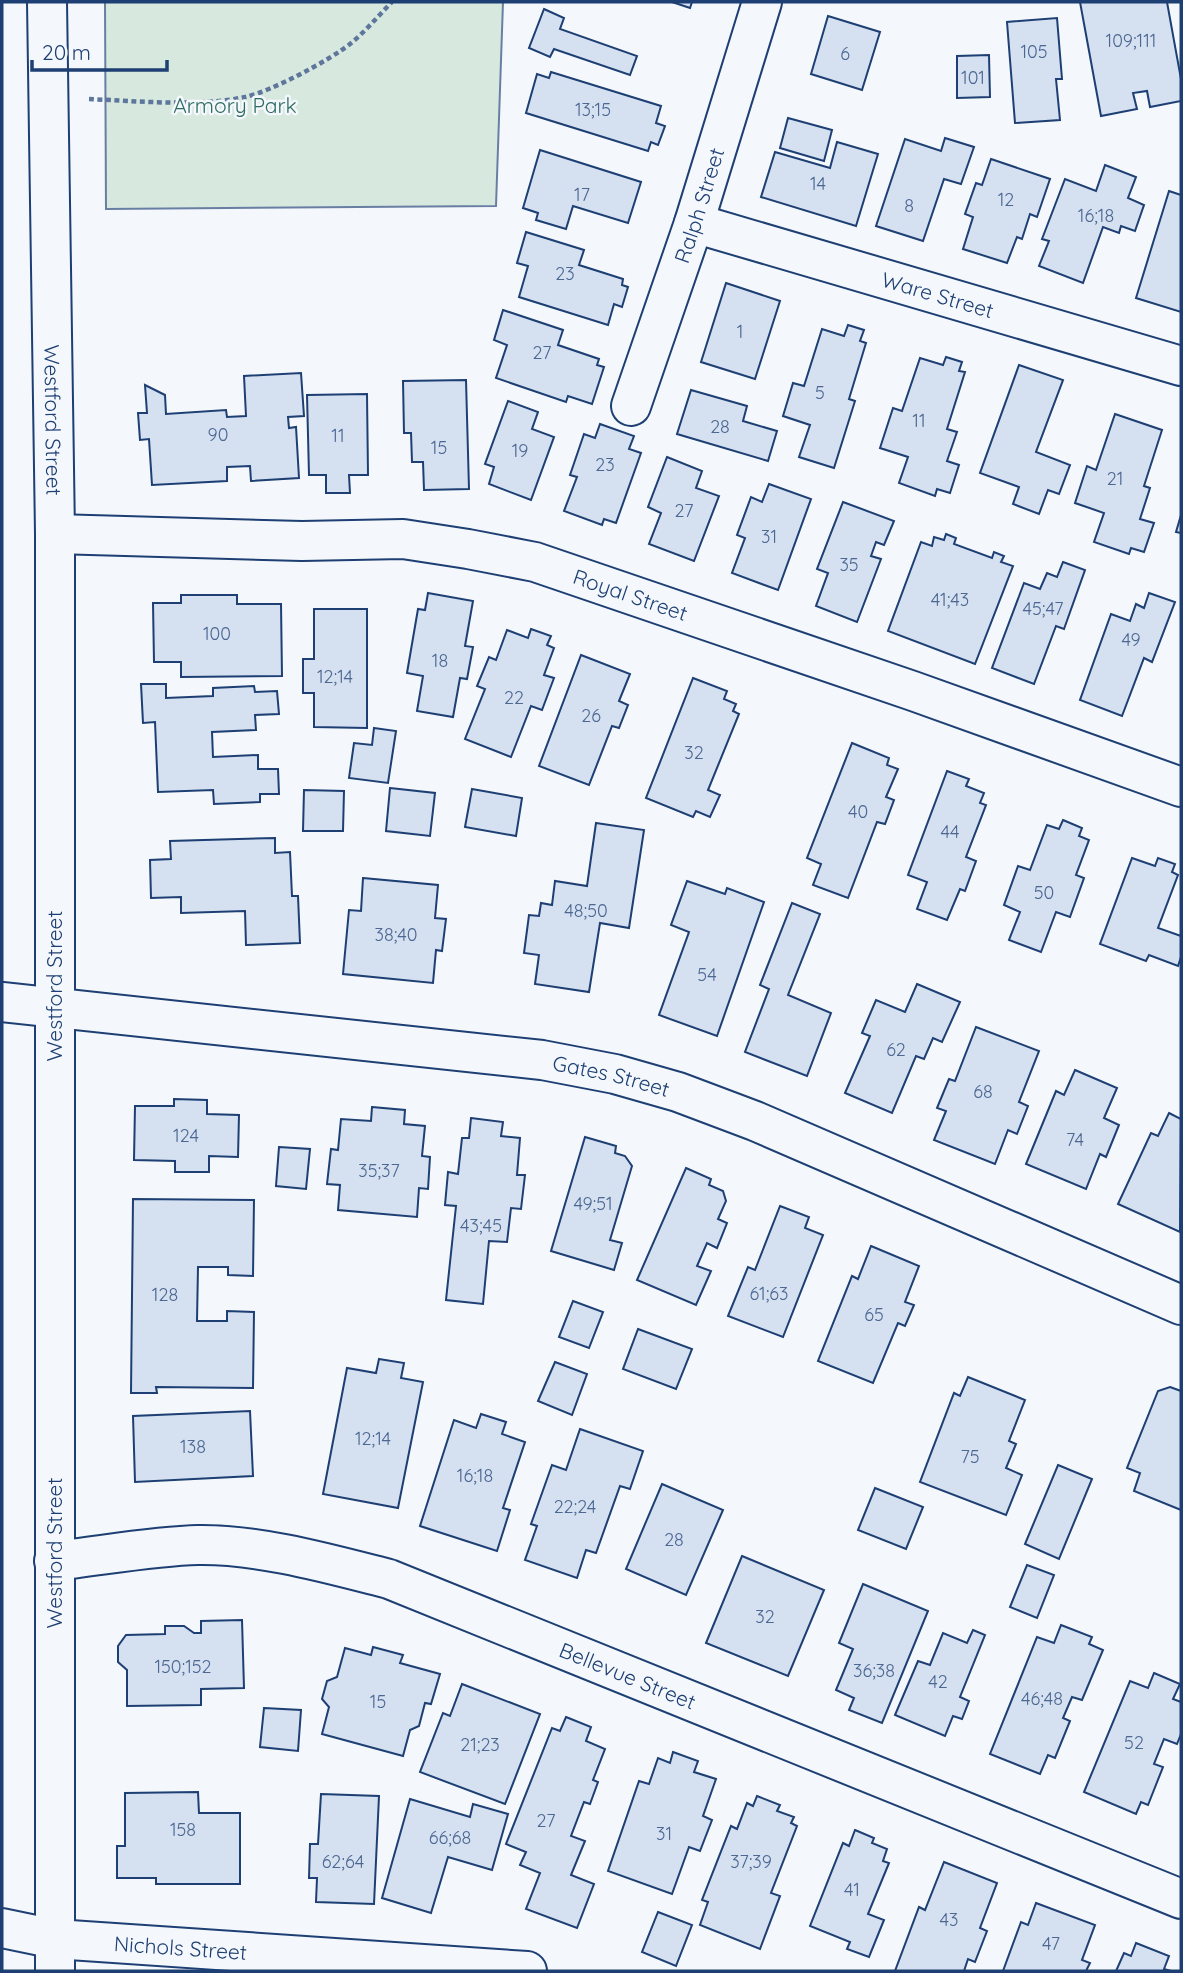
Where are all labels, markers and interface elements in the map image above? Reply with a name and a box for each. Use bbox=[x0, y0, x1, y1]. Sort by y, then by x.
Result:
scale bar bbox=[32, 28, 166, 72]
house number: 109;111 bbox=[1106, 29, 1156, 52]
text: 20 m bbox=[42, 39, 91, 65]
house number: 105 bbox=[1020, 40, 1048, 63]
house number: 6 bbox=[840, 42, 850, 65]
house number: 101 bbox=[961, 66, 985, 89]
park label: Armory Park bbox=[173, 92, 297, 118]
house number: 13;15 bbox=[575, 98, 611, 121]
street label: Ralph Street bbox=[668, 144, 729, 266]
house number: 14 bbox=[810, 172, 826, 195]
house number: 17 bbox=[574, 183, 590, 206]
house number: 12 bbox=[998, 188, 1014, 211]
house number: 8 bbox=[904, 194, 914, 217]
house number: 16;18 bbox=[1078, 204, 1114, 227]
house number: 23 bbox=[555, 262, 575, 285]
street label: Ware Street bbox=[879, 266, 997, 323]
house number: 1 bbox=[737, 320, 743, 343]
house number: 27 bbox=[533, 341, 551, 364]
street label: Westford Street bbox=[39, 344, 67, 496]
house number: 5 bbox=[815, 381, 825, 404]
house number: 11 bbox=[912, 409, 926, 432]
house number: 28 bbox=[710, 415, 730, 438]
house number: 90 bbox=[208, 423, 228, 446]
house number: 11 bbox=[331, 424, 345, 447]
house number: 15 bbox=[431, 436, 447, 459]
house number: 19 bbox=[512, 439, 528, 462]
house number: 23 bbox=[595, 453, 615, 476]
house number: 21 bbox=[1107, 467, 1123, 490]
house number: 27 bbox=[675, 499, 693, 522]
house number: 31 bbox=[761, 525, 777, 548]
house number: 35 bbox=[839, 553, 859, 576]
street label: Royal Street bbox=[570, 563, 691, 626]
house number: 41;43 bbox=[931, 588, 969, 611]
house number: 45;47 bbox=[1022, 597, 1064, 620]
house number: 100 bbox=[203, 622, 231, 645]
house number: 49 bbox=[1121, 628, 1141, 651]
house number: 18 bbox=[432, 649, 448, 672]
house number: 12;14 bbox=[317, 665, 353, 688]
house number: 22 bbox=[504, 686, 524, 709]
house number: 26 bbox=[581, 704, 601, 727]
house number: 32 bbox=[684, 741, 704, 764]
house number: 40 bbox=[848, 800, 868, 823]
house number: 44 bbox=[941, 820, 959, 843]
house number: 50 bbox=[1034, 881, 1054, 904]
house number: 48;50 bbox=[564, 899, 608, 922]
street label: Westford Street bbox=[41, 910, 67, 1062]
house number: 38;40 bbox=[375, 923, 417, 946]
house number: 54 bbox=[697, 963, 717, 986]
house number: 62 bbox=[886, 1038, 906, 1061]
street label: Gates Street bbox=[550, 1049, 673, 1102]
house number: 68 bbox=[973, 1080, 993, 1103]
house number: 124 bbox=[173, 1124, 199, 1147]
house number: 74 bbox=[1066, 1128, 1084, 1151]
house number: 35;37 bbox=[358, 1159, 400, 1182]
house number: 49;51 bbox=[573, 1192, 613, 1215]
house number: 43;45 bbox=[460, 1214, 502, 1237]
house number: 61;63 bbox=[750, 1282, 788, 1305]
house number: 128 bbox=[152, 1283, 178, 1306]
house number: 65 bbox=[864, 1303, 884, 1326]
house number: 12;14 bbox=[355, 1427, 391, 1450]
house number: 138 bbox=[180, 1435, 206, 1458]
house number: 75 bbox=[960, 1445, 980, 1468]
house number: 16;18 bbox=[457, 1464, 493, 1487]
street label: Westford Street bbox=[41, 1477, 67, 1629]
house number: 22;24 bbox=[554, 1495, 596, 1518]
house number: 28 bbox=[664, 1528, 684, 1551]
house number: 32 bbox=[755, 1605, 775, 1628]
street label: Bellevue Street bbox=[556, 1636, 700, 1715]
house number: 150;152 bbox=[154, 1655, 212, 1678]
house number: 36;38 bbox=[853, 1659, 895, 1682]
house number: 42 bbox=[928, 1670, 948, 1693]
house number: 46;48 bbox=[1021, 1687, 1063, 1710]
house number: 15 bbox=[370, 1690, 386, 1713]
house number: 52 bbox=[1124, 1731, 1144, 1754]
house number: 21;23 bbox=[460, 1733, 500, 1756]
house number: 27 bbox=[537, 1809, 555, 1832]
house number: 158 bbox=[170, 1818, 196, 1841]
house number: 31 bbox=[656, 1822, 672, 1845]
house number: 66;68 bbox=[429, 1826, 471, 1849]
house number: 62;64 bbox=[322, 1850, 364, 1873]
house number: 37;39 bbox=[730, 1850, 772, 1873]
house number: 41 bbox=[844, 1878, 860, 1901]
house number: 43 bbox=[940, 1908, 958, 1931]
street label: Nichols Street bbox=[113, 1930, 248, 1965]
house number: 47 bbox=[1042, 1932, 1060, 1955]

